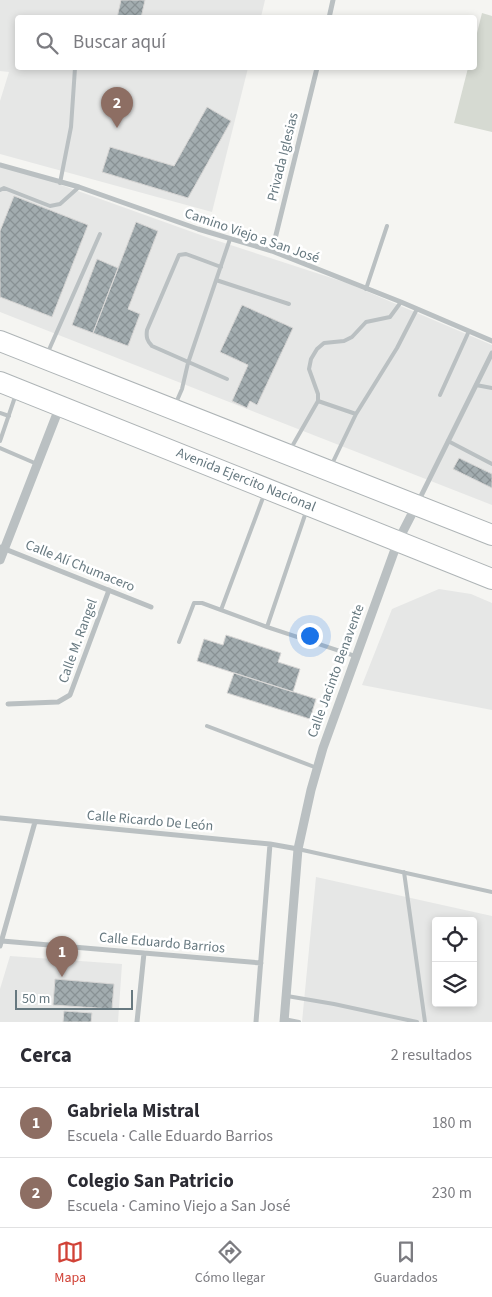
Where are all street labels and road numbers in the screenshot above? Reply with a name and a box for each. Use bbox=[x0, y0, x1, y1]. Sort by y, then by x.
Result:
street label: Privada Iglesias bbox=[262, 110, 304, 203]
street label: Camino Viejo a San José bbox=[182, 204, 322, 269]
street label: Avenida Ejercito Nacional bbox=[173, 443, 319, 517]
street label: Calle Alí Chumacero bbox=[22, 535, 138, 597]
street label: Calle M. Rangel bbox=[53, 596, 103, 686]
street label: Calle Jacinto Benavente bbox=[303, 601, 369, 740]
street label: Calle Ricardo De León bbox=[86, 806, 214, 836]
street label: Calle Eduardo Barrios bbox=[98, 928, 226, 958]

